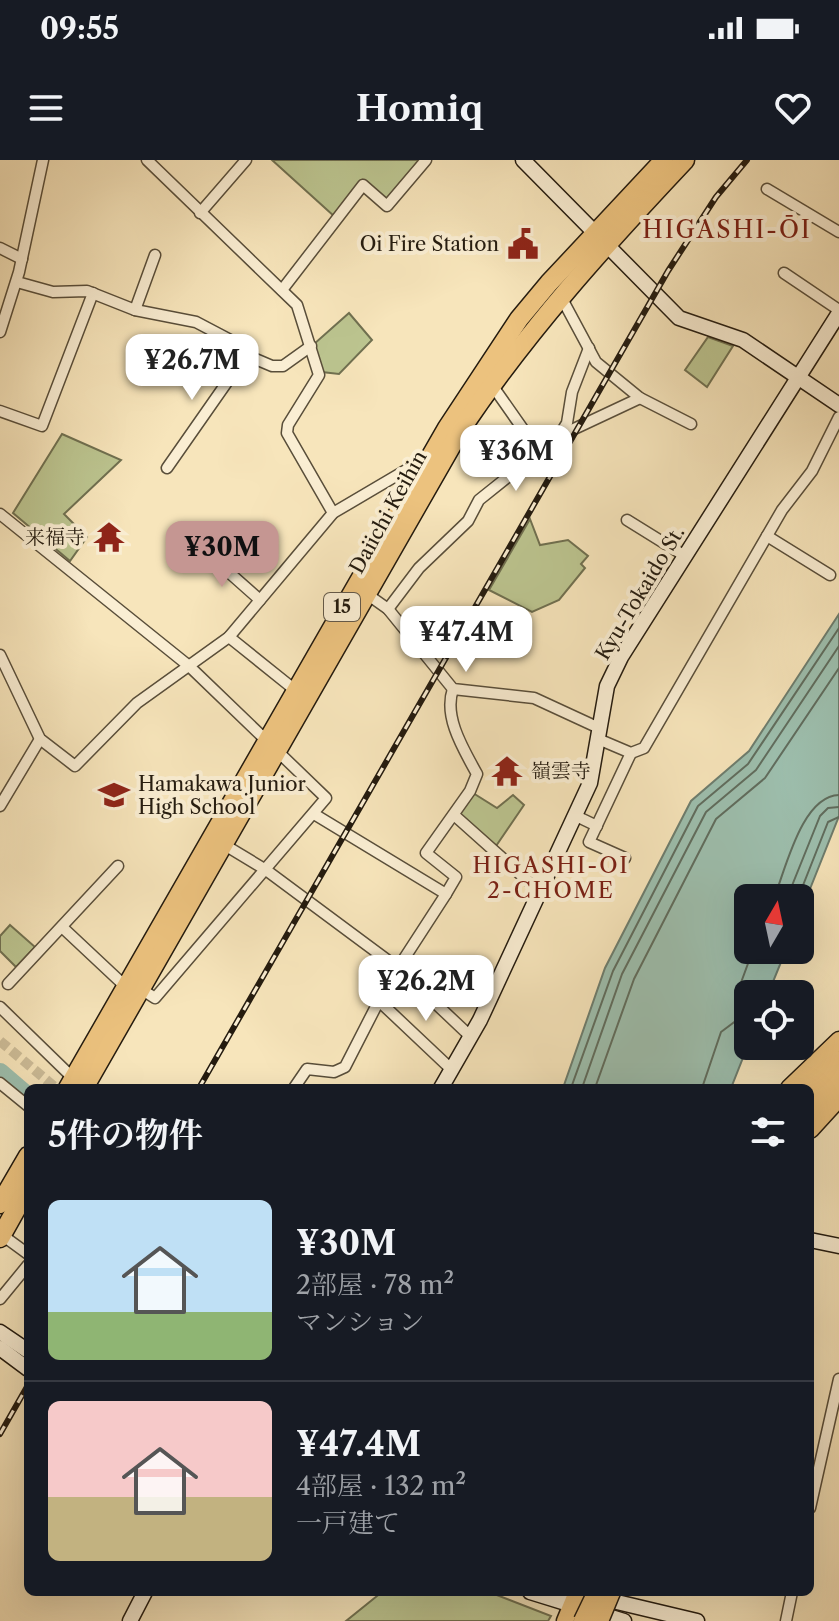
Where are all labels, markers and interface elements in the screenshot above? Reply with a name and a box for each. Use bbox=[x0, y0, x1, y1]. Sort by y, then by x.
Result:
text: 09:55 bbox=[40, 10, 119, 47]
icon: menu bbox=[24, 86, 68, 130]
text: Homiq bbox=[356, 86, 483, 130]
icon: heart bbox=[771, 86, 815, 130]
district label: HIGASHI-ŌI bbox=[642, 215, 812, 244]
public building icon: Oi Fire Station bbox=[506, 227, 540, 261]
place label: Oi Fire Station bbox=[360, 232, 499, 256]
pin: ¥26.7M bbox=[127, 334, 257, 402]
text: ¥26.7M bbox=[144, 344, 240, 376]
pin: ¥36M bbox=[469, 425, 563, 493]
text: ¥36M bbox=[478, 435, 554, 467]
street label: Daiichi Keihin bbox=[344, 446, 432, 578]
temple icon: 来福寺 bbox=[92, 520, 126, 554]
pin: ¥30M bbox=[175, 521, 269, 589]
street label: Kyu-Tokaido St. bbox=[591, 522, 689, 664]
place label: 来福寺 bbox=[25, 525, 85, 549]
text: ¥30M bbox=[184, 531, 260, 563]
road number: 15 bbox=[324, 593, 360, 621]
pin: ¥47.4M bbox=[401, 606, 531, 674]
text: ¥47.4M bbox=[418, 616, 514, 648]
temple icon: 嶺雲寺 bbox=[490, 754, 524, 788]
place label: 嶺雲寺 bbox=[531, 759, 591, 783]
place label: Hamakawa Junior High School bbox=[138, 772, 307, 819]
school or university icon: Hamakawa Junior High School bbox=[97, 778, 131, 812]
district label: HIGASHI-OI 2-CHOME bbox=[472, 852, 630, 904]
north arrow bbox=[734, 884, 814, 964]
map controls bbox=[734, 884, 814, 1060]
pin: ¥26.2M bbox=[361, 955, 491, 1023]
text: ¥26.2M bbox=[377, 965, 475, 997]
button: locate bbox=[734, 980, 814, 1060]
icon: filters bbox=[746, 1110, 790, 1154]
text: 5件の物件 bbox=[48, 1114, 203, 1156]
text: ¥30M bbox=[296, 1222, 396, 1264]
icon: home bbox=[112, 1232, 208, 1328]
text: 2部屋 · 78 m² bbox=[296, 1269, 454, 1301]
text: マンション bbox=[296, 1306, 425, 1338]
text: ¥47.4M bbox=[296, 1423, 421, 1465]
icon: home bbox=[112, 1433, 208, 1529]
text: 4部屋 · 132 m² bbox=[296, 1470, 466, 1502]
text: 一戸建て bbox=[296, 1507, 400, 1539]

